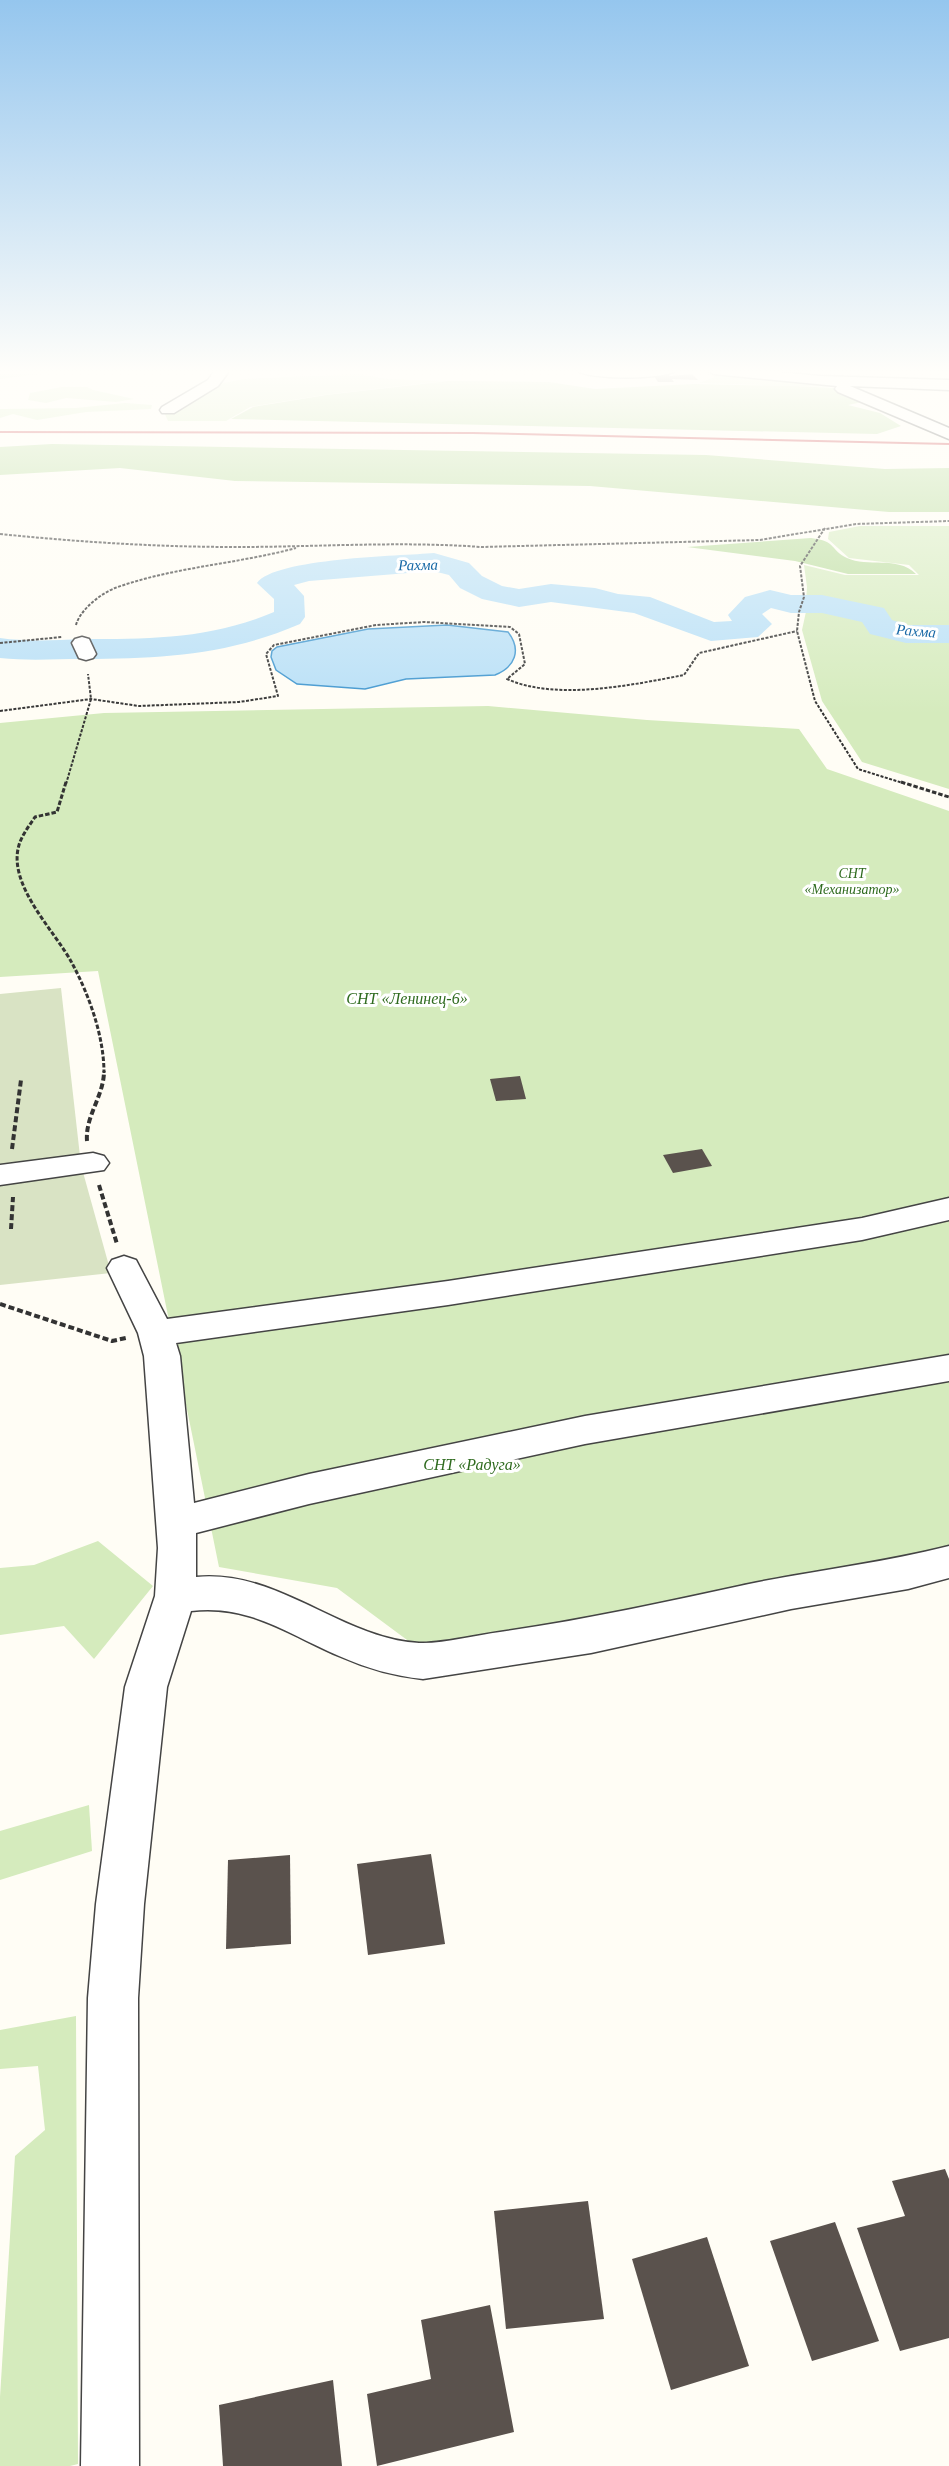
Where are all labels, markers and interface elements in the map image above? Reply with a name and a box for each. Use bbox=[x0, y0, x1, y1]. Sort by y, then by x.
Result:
water label: Рахма bbox=[397, 557, 438, 573]
water label: Рахма bbox=[894, 621, 937, 641]
park label: СНТ «Механизатор» bbox=[804, 866, 900, 897]
park label: СНТ «Ленинец-6» bbox=[346, 990, 468, 1008]
park label: СНТ «Радуга» bbox=[423, 1456, 521, 1474]

